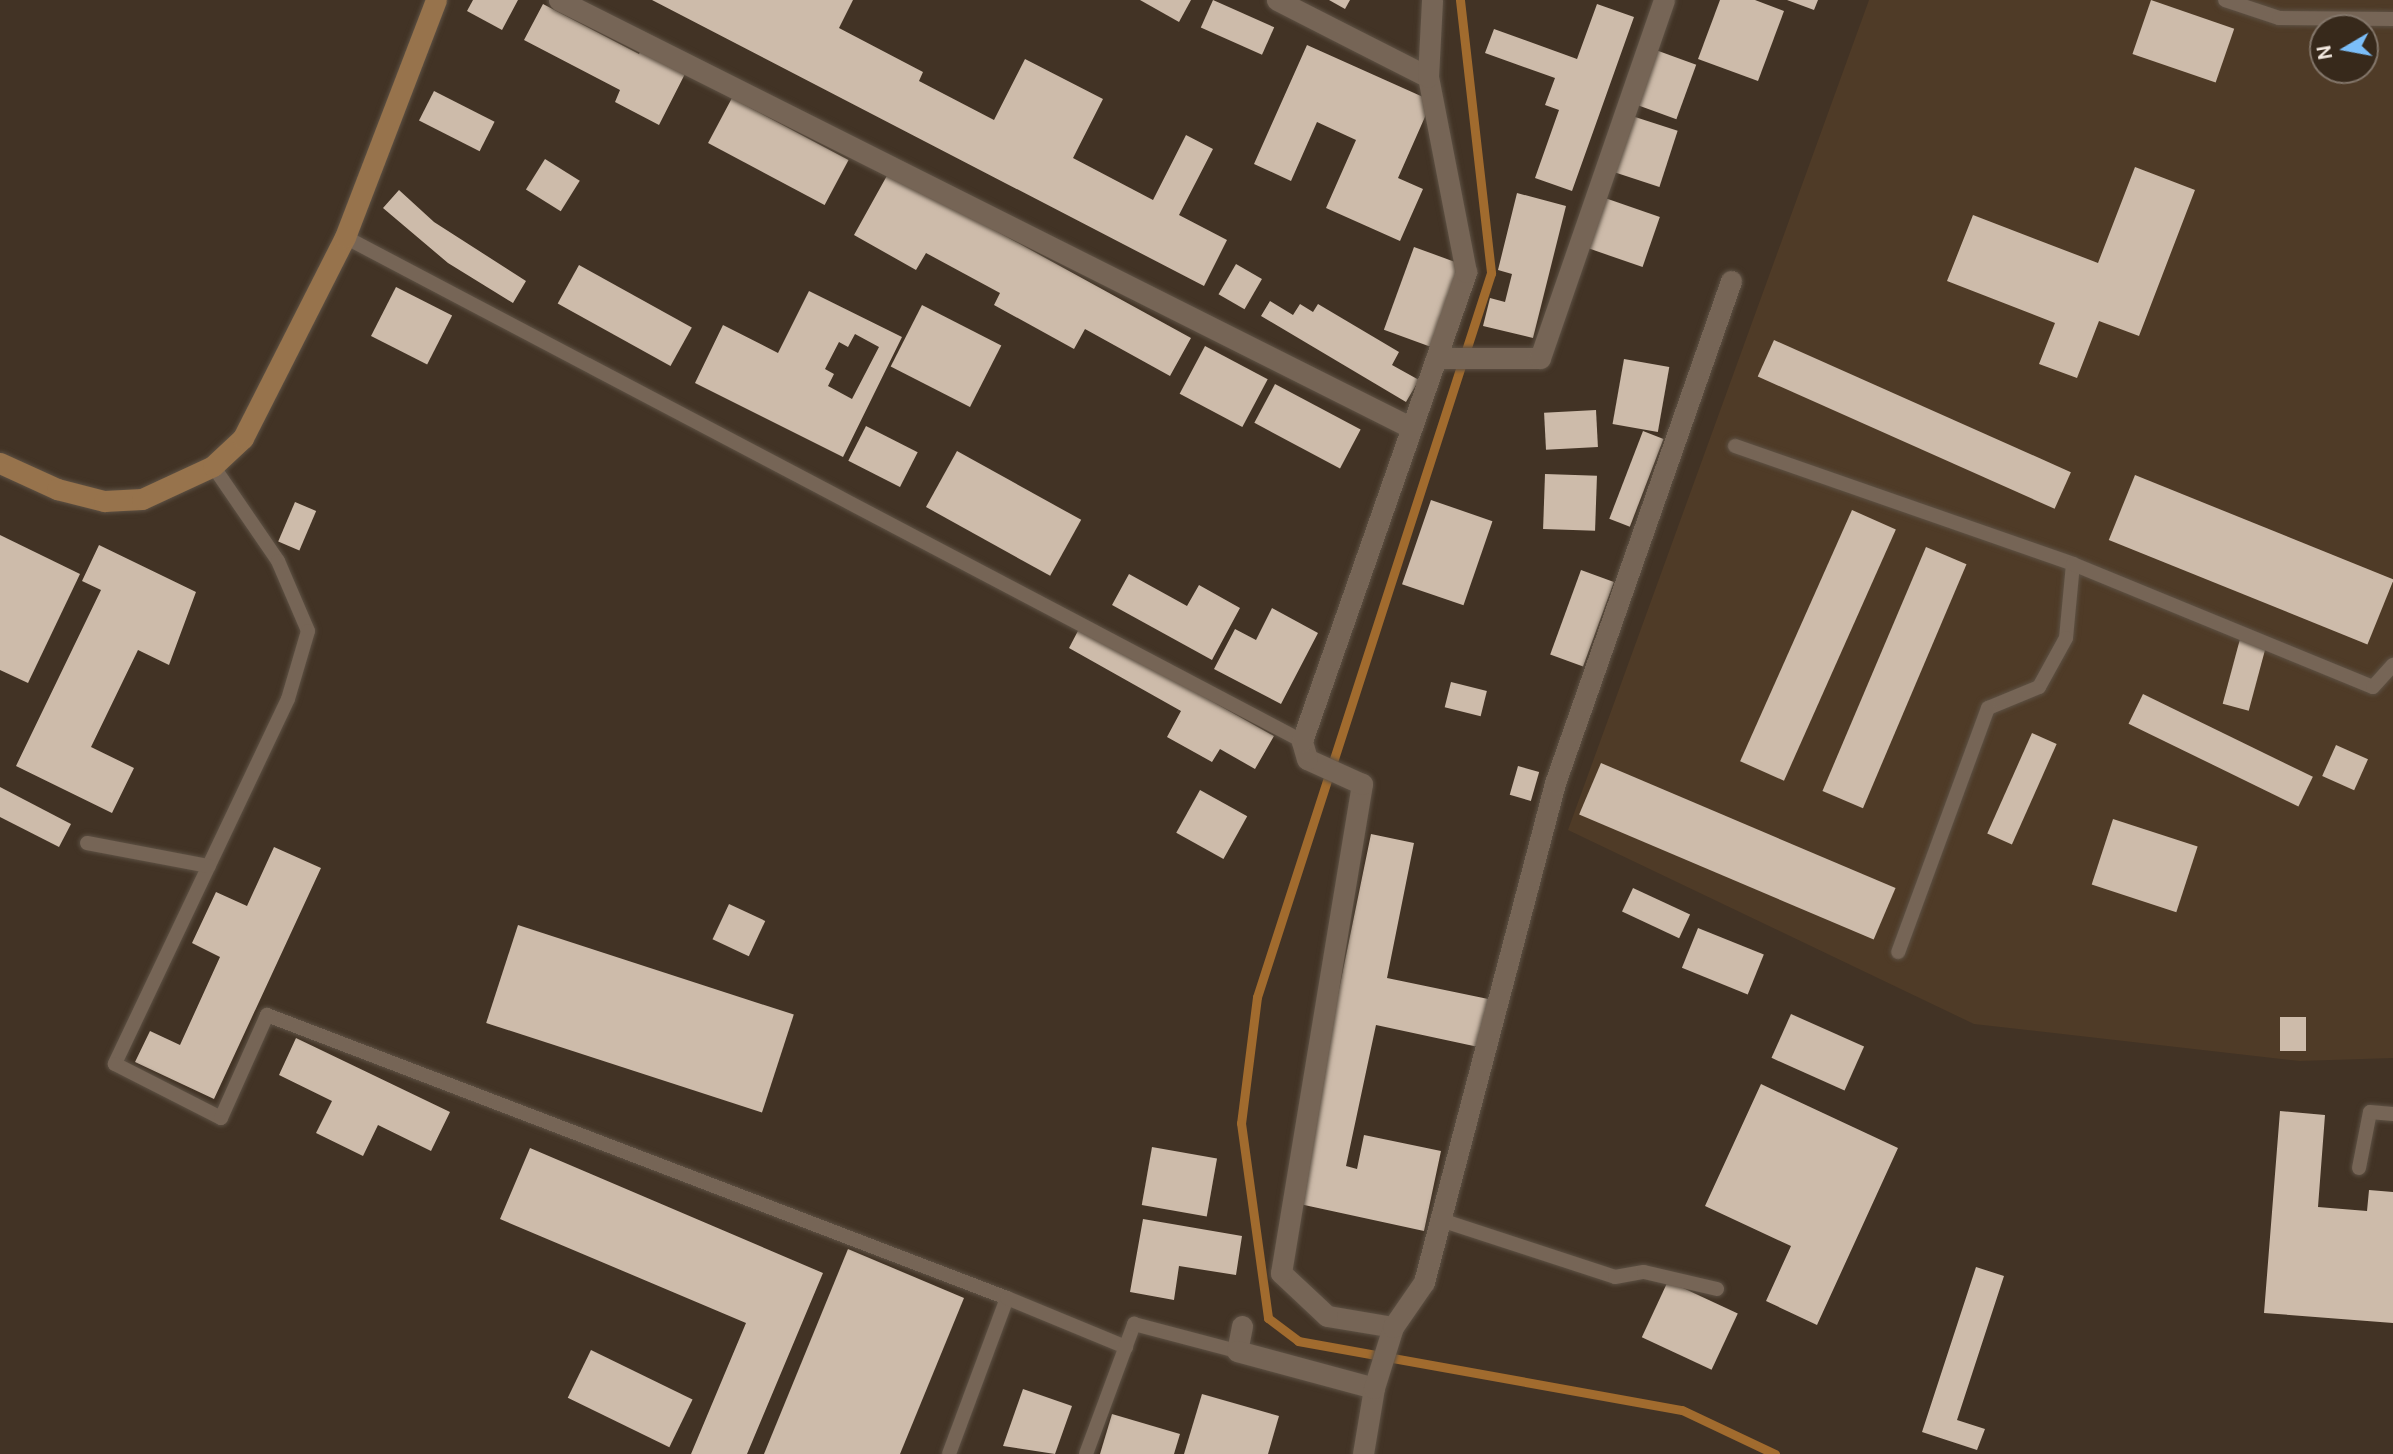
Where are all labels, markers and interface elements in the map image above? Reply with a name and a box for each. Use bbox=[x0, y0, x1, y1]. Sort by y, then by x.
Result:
north arrow bbox=[2309, 14, 2379, 84]
text: N bbox=[2311, 43, 2338, 61]

